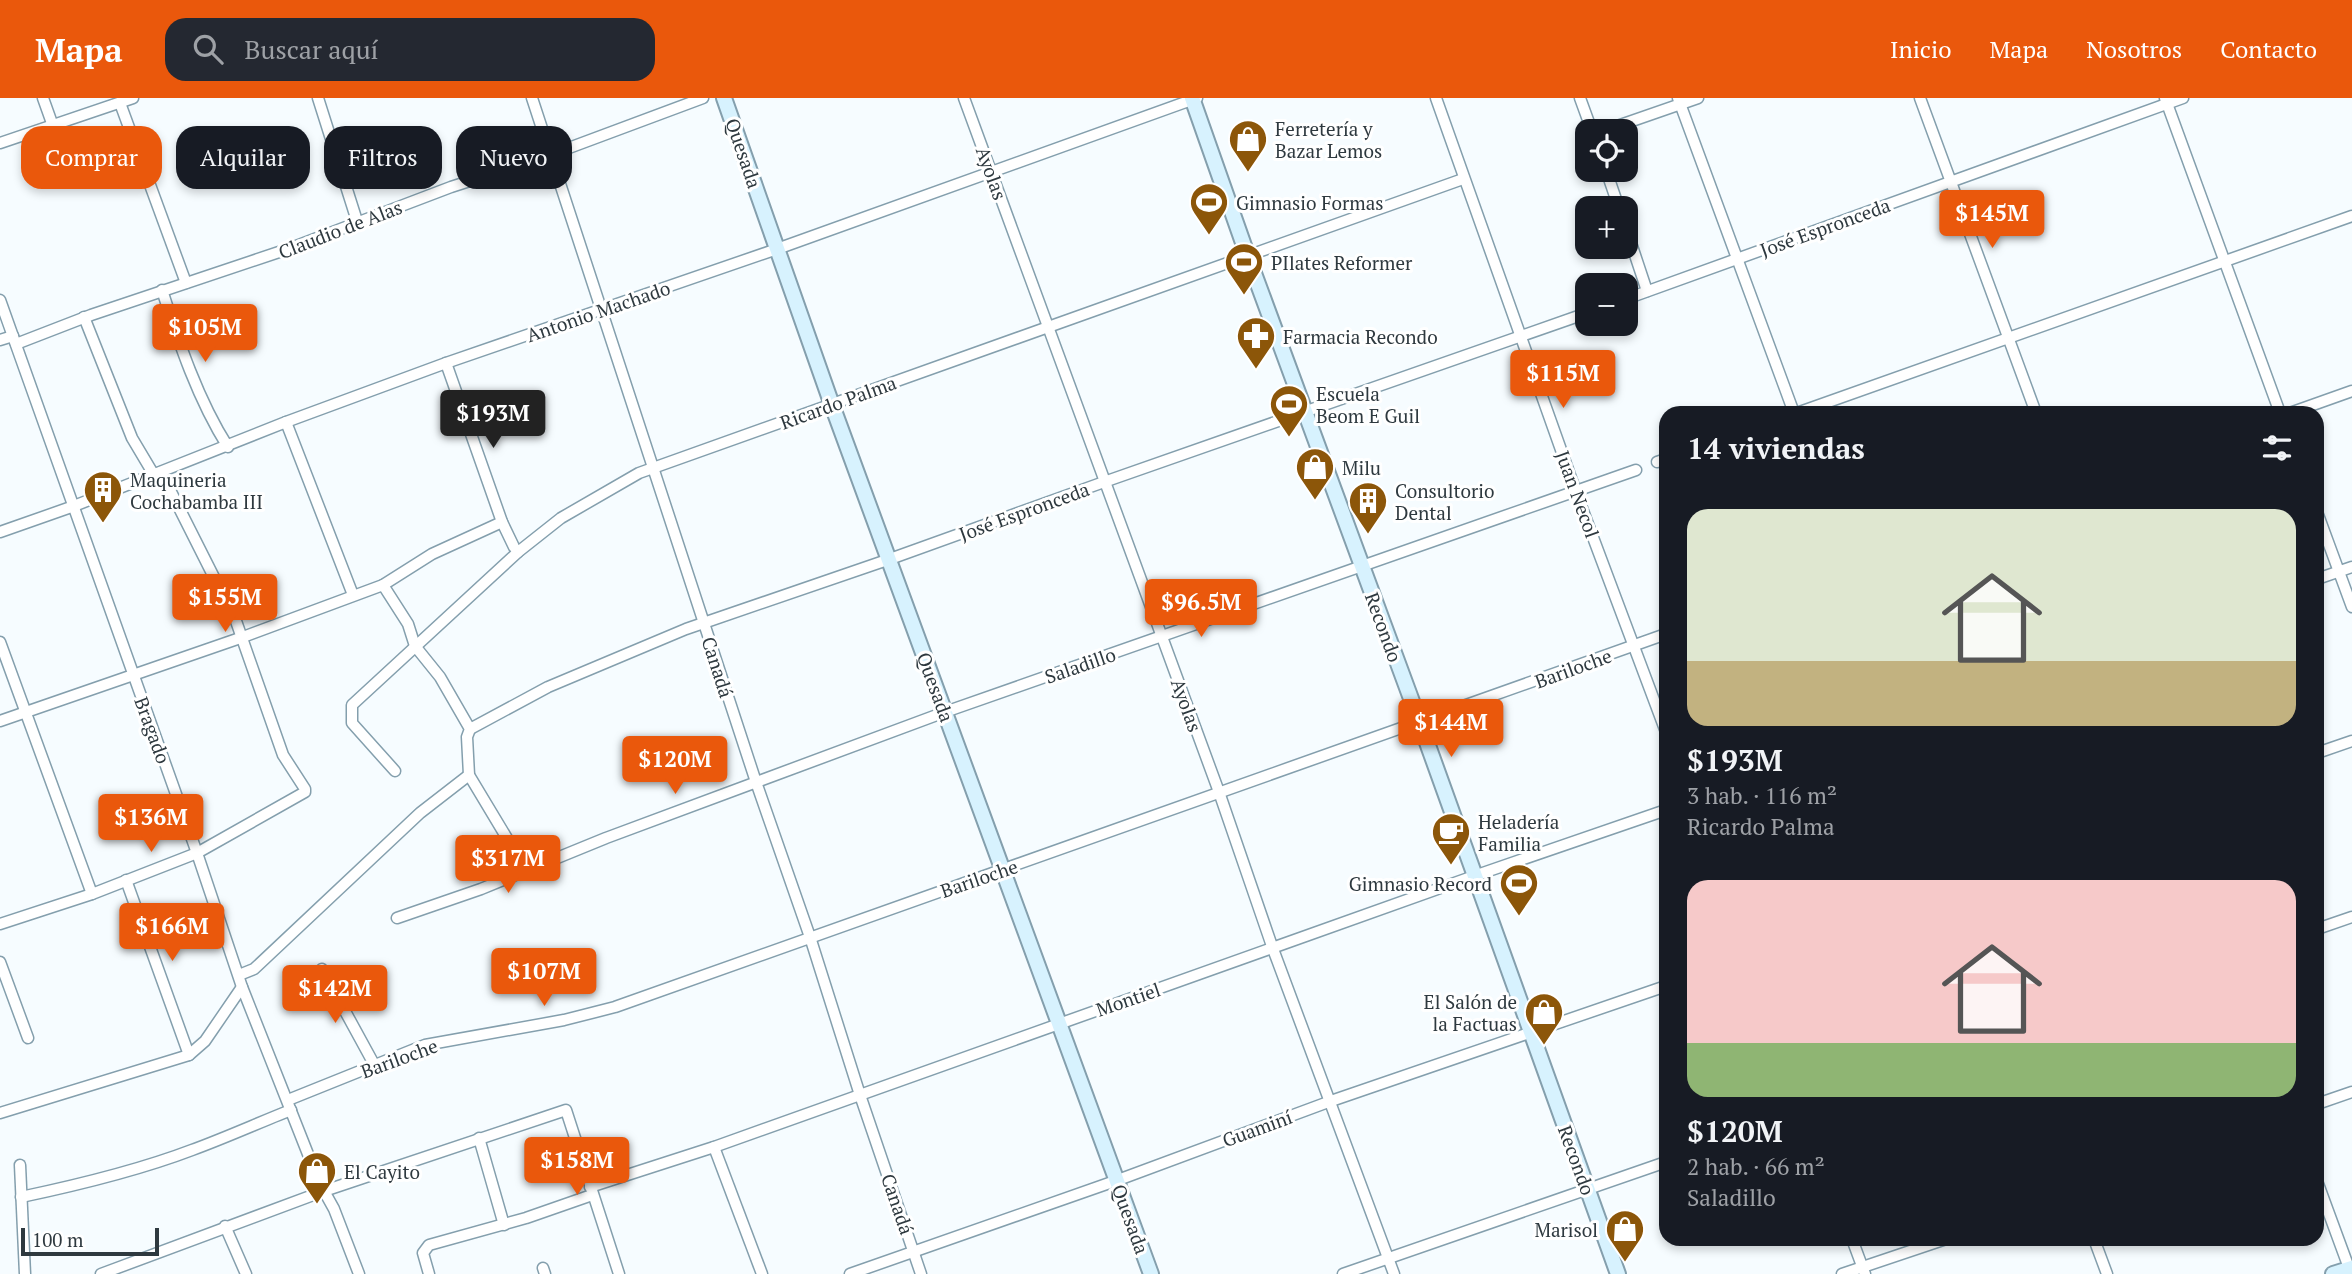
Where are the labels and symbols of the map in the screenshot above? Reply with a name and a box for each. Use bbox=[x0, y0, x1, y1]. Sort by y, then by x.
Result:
street label: Quesada bbox=[720, 115, 768, 192]
place label: Ferretería y Bazar Lemos bbox=[1275, 116, 1382, 163]
shop icon: Ferretería y Bazar Lemos bbox=[1227, 118, 1269, 173]
street label: Ayolas bbox=[971, 143, 1013, 203]
sports icon: Gimnasio Formas bbox=[1188, 181, 1230, 236]
place label: Gimnasio Formas bbox=[1236, 190, 1384, 215]
pin: $145M bbox=[1943, 190, 2041, 250]
street label: José Espronceda bbox=[1756, 192, 1894, 262]
street label: Claudio de Alas bbox=[274, 194, 406, 264]
sports icon: PIlates Reformer bbox=[1223, 241, 1265, 296]
place label: PIlates Reformer bbox=[1271, 250, 1413, 275]
street label: Antonio Machado bbox=[523, 275, 673, 347]
pin: $105M bbox=[156, 304, 254, 364]
pharmacy icon: Farmacia Recondo bbox=[1235, 315, 1277, 370]
place label: Farmacia Recondo bbox=[1283, 324, 1438, 349]
pin: $115M bbox=[1514, 350, 1612, 410]
street label: Ricardo Palma bbox=[776, 369, 900, 435]
place label: Escuela Beom E Guil bbox=[1316, 381, 1420, 428]
sports icon: Escuela Beom E Guil bbox=[1268, 383, 1310, 438]
pin: $193M bbox=[444, 390, 542, 450]
shop icon: Milu bbox=[1294, 446, 1336, 501]
street label: Juan Necol bbox=[1551, 447, 1605, 541]
place label: Milu bbox=[1342, 455, 1381, 480]
place label: Maquineria Cochabamba III bbox=[130, 467, 263, 514]
building icon: Maquineria Cochabamba III bbox=[82, 469, 124, 524]
street label: José Espronceda bbox=[955, 476, 1093, 546]
place label: Consultorio Dental bbox=[1395, 478, 1495, 525]
building icon: Consultorio Dental bbox=[1347, 480, 1389, 535]
pin: $155M bbox=[176, 574, 274, 634]
pin: $96.5M bbox=[1144, 580, 1258, 639]
street label: Recondo bbox=[1360, 589, 1408, 665]
street label: Canadá bbox=[696, 633, 740, 701]
street label: Saladillo bbox=[1041, 641, 1119, 689]
street label: Bariloche bbox=[1531, 643, 1615, 693]
street label: Quesada bbox=[912, 649, 960, 726]
street label: Ayolas bbox=[1166, 675, 1208, 735]
street label: Bragado bbox=[129, 693, 177, 767]
pin: $144M bbox=[1402, 700, 1500, 759]
pin: $120M bbox=[626, 736, 724, 796]
pin: $136M bbox=[102, 794, 200, 854]
place label: Heladería Familia bbox=[1478, 809, 1560, 856]
cafe icon: Heladería Familia bbox=[1430, 811, 1472, 866]
pin: $317M bbox=[459, 836, 557, 895]
street label: Bariloche bbox=[937, 853, 1021, 903]
sports icon: Gimnasio Record bbox=[1498, 862, 1540, 917]
place label: Gimnasio Record bbox=[1349, 871, 1492, 896]
pin: $166M bbox=[123, 904, 221, 963]
pin: $107M bbox=[495, 948, 593, 1008]
pin: $142M bbox=[286, 965, 384, 1025]
street label: Montiel bbox=[1093, 976, 1163, 1022]
place label: El Salón de la Factuas bbox=[1424, 989, 1517, 1036]
shop icon: El Salón de la Factuas bbox=[1523, 991, 1565, 1046]
street label: Bariloche bbox=[357, 1033, 441, 1083]
street label: Guaminí bbox=[1219, 1104, 1296, 1152]
street label: Recondo bbox=[1553, 1122, 1601, 1198]
pin: $158M bbox=[528, 1138, 626, 1197]
shop icon: El Cayito bbox=[296, 1150, 338, 1205]
place label: El Cayito bbox=[344, 1159, 420, 1184]
street label: Canadá bbox=[876, 1170, 920, 1238]
street label: Quesada bbox=[1107, 1181, 1155, 1258]
shop icon: Marisol bbox=[1604, 1208, 1646, 1263]
place label: Marisol bbox=[1534, 1217, 1598, 1242]
scale bar bbox=[21, 1225, 159, 1257]

